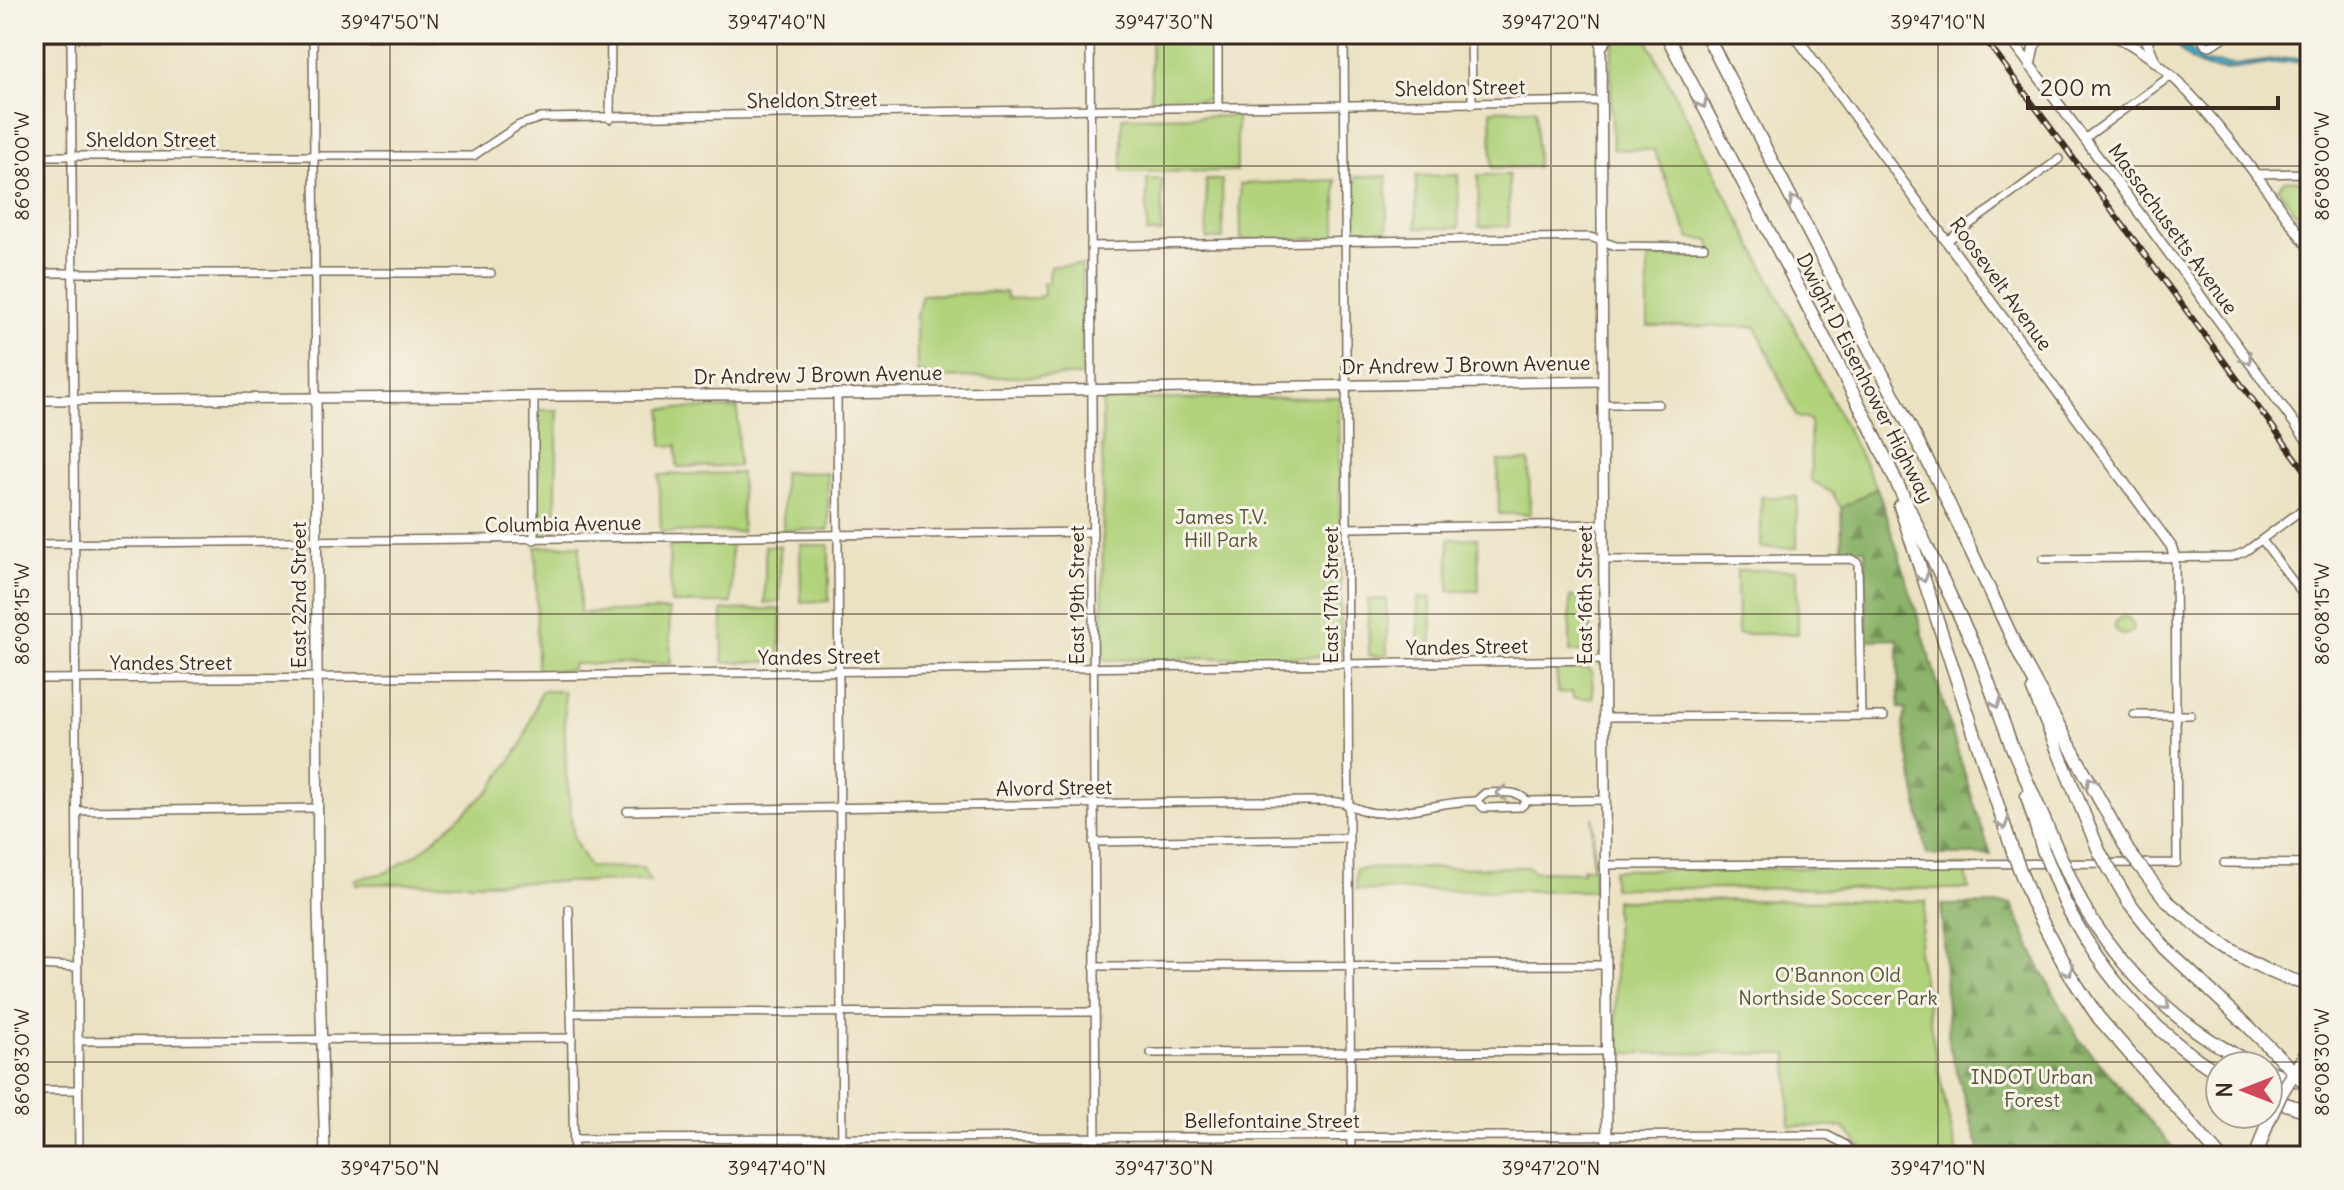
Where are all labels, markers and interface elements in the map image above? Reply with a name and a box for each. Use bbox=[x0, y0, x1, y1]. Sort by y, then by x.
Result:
text: 39°47'50"N bbox=[340, 9, 440, 34]
text: 39°47'40"N bbox=[728, 9, 826, 34]
text: 39°47'30"N bbox=[1114, 9, 1214, 34]
text: 39°47'20"N bbox=[1502, 9, 1600, 34]
text: 39°47'10"N bbox=[1890, 9, 1986, 34]
scale bar bbox=[2028, 60, 2278, 110]
text: 200 m bbox=[2040, 72, 2112, 102]
street label: Sheldon Street bbox=[1394, 74, 1526, 101]
street label: Sheldon Street bbox=[746, 86, 878, 113]
one-way arrow bbox=[1692, 95, 1707, 110]
text: 86°08'00"W bbox=[9, 111, 34, 221]
text: 86°08'00"W bbox=[2309, 111, 2334, 221]
street label: Sheldon Street bbox=[86, 127, 217, 152]
street label: Massachusetts Avenue bbox=[2103, 139, 2244, 319]
one-way arrow bbox=[1788, 194, 1803, 209]
street label: Roosevelt Avenue bbox=[1945, 212, 2058, 355]
street label: Dwight D Eisenhower Highway bbox=[1791, 249, 1939, 507]
street label: Dr Andrew J Brown Avenue bbox=[1341, 350, 1591, 379]
one-way arrow bbox=[2237, 351, 2252, 365]
street label: Dr Andrew J Brown Avenue bbox=[693, 360, 943, 389]
park label: James T.V. Hill Park bbox=[1175, 504, 1267, 552]
street label: Columbia Avenue bbox=[484, 510, 642, 537]
street label: East 22nd Street bbox=[286, 521, 311, 668]
street label: East 19th Street bbox=[1064, 525, 1089, 665]
street label: East 16th Street bbox=[1572, 525, 1597, 665]
street label: East 17th Street bbox=[1318, 526, 1343, 664]
text: 86°08'15"W bbox=[9, 563, 34, 665]
text: 86°08'15"W bbox=[2309, 563, 2334, 665]
one-way arrow bbox=[1914, 569, 1930, 583]
street label: Yandes Street bbox=[1406, 633, 1529, 660]
street label: Yandes Street bbox=[758, 643, 881, 670]
street label: Yandes Street bbox=[110, 650, 232, 675]
one-way arrow bbox=[1986, 695, 2003, 709]
street label: Alvord Street bbox=[996, 774, 1113, 801]
one-way arrow bbox=[2086, 776, 2101, 790]
one-way arrow bbox=[1494, 784, 1507, 802]
one-way arrow bbox=[1994, 816, 2010, 830]
park label: O'Bannon Old Northside Soccer Park bbox=[1738, 962, 1938, 1010]
one-way arrow bbox=[2058, 962, 2074, 976]
one-way arrow bbox=[2156, 995, 2170, 1010]
text: 86°08'30"W bbox=[9, 1008, 34, 1116]
text: 86°08'30"W bbox=[2309, 1008, 2334, 1116]
north arrow bbox=[2204, 1050, 2284, 1130]
park label: INDOT Urban Forest bbox=[1971, 1064, 2093, 1112]
text: N bbox=[2210, 1082, 2238, 1098]
street label: Bellefontaine Street bbox=[1184, 1108, 1360, 1133]
text: 39°47'50"N bbox=[340, 1155, 440, 1180]
text: 39°47'40"N bbox=[728, 1155, 826, 1180]
text: 39°47'30"N bbox=[1114, 1155, 1214, 1180]
text: 39°47'20"N bbox=[1502, 1155, 1600, 1180]
text: 39°47'10"N bbox=[1890, 1155, 1986, 1180]

